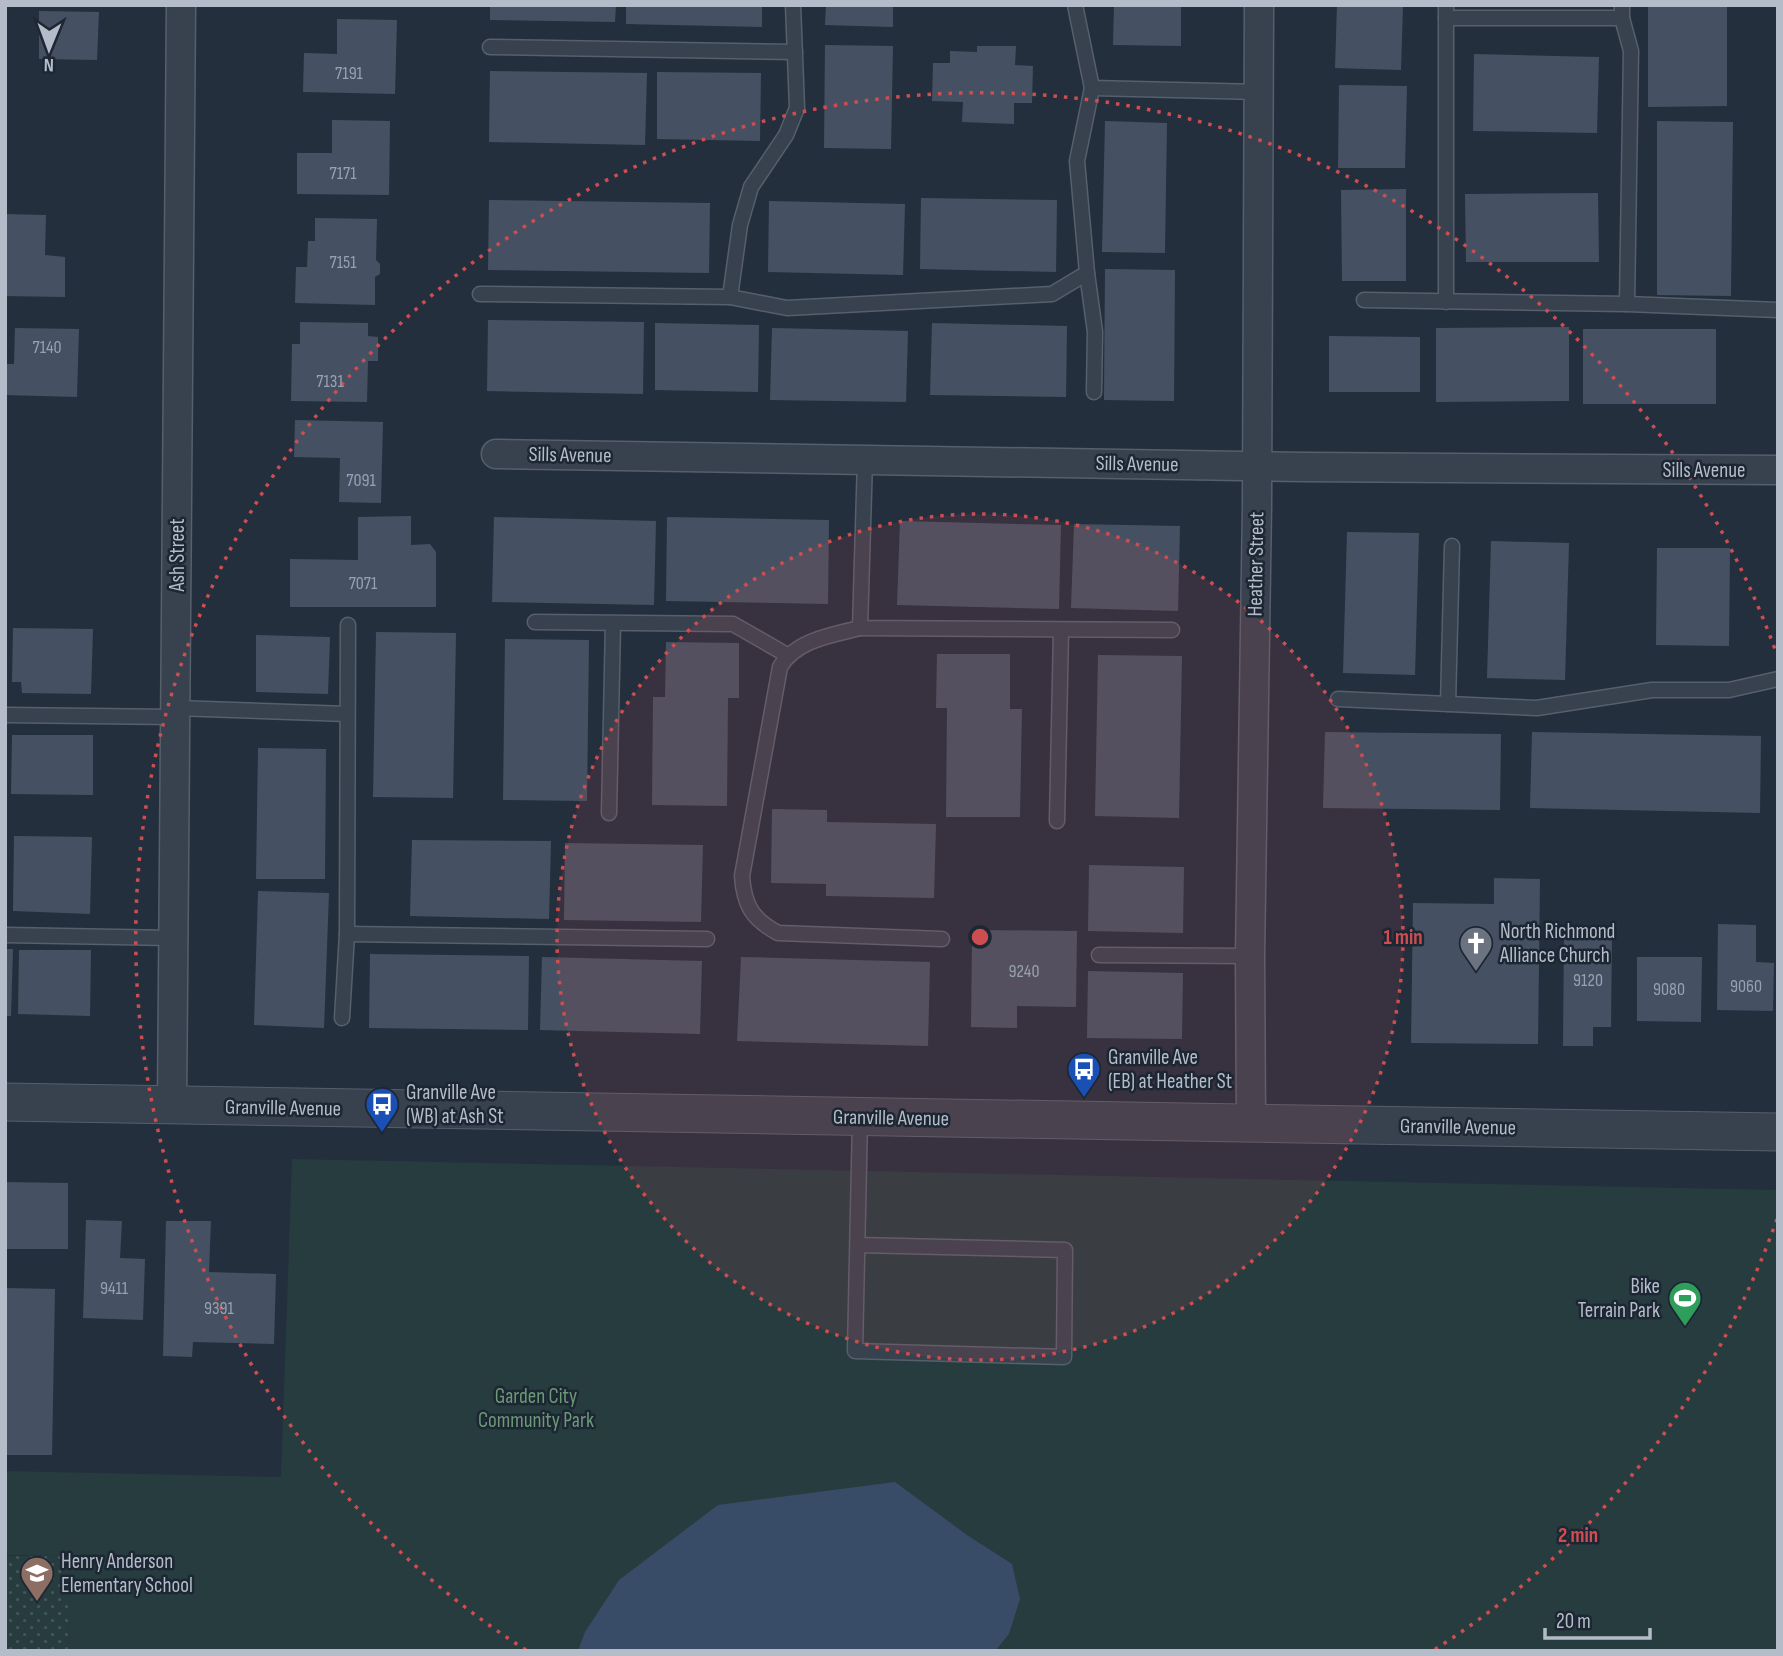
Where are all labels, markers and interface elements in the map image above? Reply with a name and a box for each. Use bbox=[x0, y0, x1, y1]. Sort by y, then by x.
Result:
north arrow bbox=[14, 14, 84, 84]
text: N bbox=[43, 53, 54, 76]
house number: 7191 bbox=[335, 63, 364, 84]
house number: 7171 bbox=[329, 163, 357, 184]
house number: 7151 bbox=[329, 252, 357, 273]
house number: 7140 bbox=[32, 337, 62, 358]
house number: 7131 bbox=[316, 371, 344, 392]
street label: Sills Avenue bbox=[528, 442, 612, 468]
street label: Sills Avenue bbox=[1095, 451, 1179, 477]
street label: Sills Avenue bbox=[1663, 458, 1745, 483]
house number: 7091 bbox=[346, 470, 376, 491]
street label: Heather Street bbox=[1243, 511, 1269, 617]
street label: Ash Street bbox=[165, 518, 190, 593]
house number: 7071 bbox=[349, 573, 378, 594]
place label: North Richmond Alliance Church bbox=[1499, 919, 1615, 968]
church icon: North Richmond Alliance Church bbox=[1457, 924, 1495, 973]
centre of rings bbox=[968, 925, 992, 949]
text: 1 min bbox=[1383, 925, 1423, 950]
house number: 9240 bbox=[1009, 961, 1039, 982]
house number: 9120 bbox=[1573, 970, 1603, 991]
house number: 9060 bbox=[1730, 976, 1762, 997]
house number: 9080 bbox=[1653, 979, 1685, 1000]
place label: Granville Ave (EB) at Heather St bbox=[1108, 1045, 1232, 1094]
bus stop icon: Granville Ave (EB) at Heather St bbox=[1065, 1050, 1103, 1099]
place label: Granville Ave (WB) at Ash St bbox=[406, 1080, 504, 1129]
bus stop icon: Granville Ave (WB) at Ash St bbox=[363, 1085, 401, 1134]
street label: Granville Avenue bbox=[225, 1094, 341, 1122]
street label: Granville Avenue bbox=[833, 1104, 949, 1132]
street label: Granville Avenue bbox=[1400, 1113, 1516, 1141]
place label: Bike Terrain Park bbox=[1578, 1274, 1660, 1323]
house number: 9411 bbox=[100, 1278, 129, 1299]
sports icon: Bike Terrain Park bbox=[1666, 1279, 1704, 1328]
house number: 9391 bbox=[204, 1298, 235, 1319]
park label: Garden City Community Park bbox=[478, 1384, 594, 1433]
text: 2 min bbox=[1558, 1523, 1598, 1548]
place label: Henry Anderson Elementary School bbox=[61, 1549, 193, 1598]
school or university icon: Henry Anderson Elementary School bbox=[18, 1554, 56, 1603]
scale bar bbox=[1545, 1596, 1650, 1640]
text: 20 m bbox=[1556, 1609, 1591, 1634]

